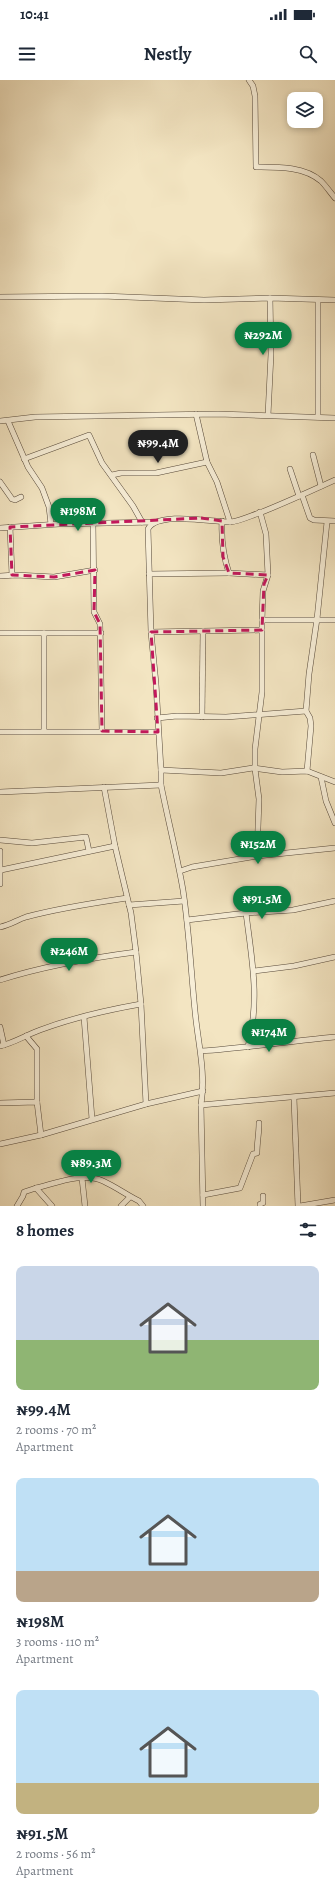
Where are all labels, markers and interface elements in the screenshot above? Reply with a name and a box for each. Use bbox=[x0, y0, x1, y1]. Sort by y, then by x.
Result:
text: 10:41 bbox=[20, 4, 49, 24]
text: Nestly bbox=[144, 42, 191, 66]
icon: menu bbox=[16, 43, 38, 65]
icon: search bbox=[297, 43, 319, 65]
map controls bbox=[287, 92, 323, 128]
button: layers bbox=[287, 92, 323, 128]
pin: ₦292M bbox=[235, 322, 291, 356]
text: ₦292M bbox=[244, 326, 282, 343]
pin: ₦99.4M bbox=[125, 430, 191, 464]
text: ₦99.4M bbox=[137, 434, 179, 451]
pin: ₦198M bbox=[50, 498, 106, 532]
text: ₦198M bbox=[59, 502, 97, 519]
pin: ₦152M bbox=[230, 831, 286, 865]
text: ₦152M bbox=[240, 835, 276, 852]
pin: ₦91.5M bbox=[229, 886, 295, 920]
text: ₦91.5M bbox=[242, 890, 282, 907]
pin: ₦246M bbox=[41, 938, 97, 972]
text: ₦246M bbox=[50, 942, 88, 959]
pin: ₦174M bbox=[241, 1019, 297, 1053]
text: ₦174M bbox=[251, 1023, 287, 1040]
pin: ₦89.3M bbox=[58, 1150, 124, 1184]
text: ₦89.3M bbox=[70, 1154, 112, 1171]
text: 8 homes bbox=[16, 1219, 74, 1242]
icon: filters bbox=[297, 1219, 319, 1241]
icon: home bbox=[132, 1292, 204, 1364]
text: ₦99.4M bbox=[16, 1398, 71, 1421]
text: 2 rooms · 70 m² bbox=[16, 1421, 96, 1438]
text: Apartment bbox=[16, 1438, 74, 1455]
icon: home bbox=[132, 1504, 204, 1576]
text: ₦198M bbox=[16, 1610, 64, 1633]
text: 3 rooms · 110 m² bbox=[16, 1633, 99, 1650]
text: Apartment bbox=[16, 1650, 74, 1667]
icon: home bbox=[132, 1716, 204, 1788]
text: ₦91.5M bbox=[16, 1822, 68, 1845]
text: 2 rooms · 56 m² bbox=[16, 1845, 96, 1862]
text: Apartment bbox=[16, 1862, 74, 1879]

